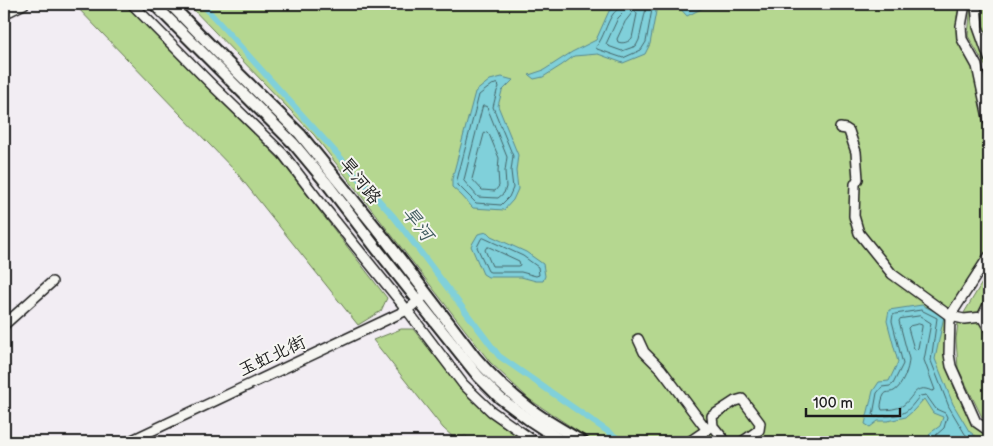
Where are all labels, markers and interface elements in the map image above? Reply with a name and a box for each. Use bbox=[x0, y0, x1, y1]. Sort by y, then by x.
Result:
street label: 旱河路 bbox=[335, 153, 385, 209]
water label: 旱河 bbox=[396, 202, 440, 248]
street label: 玉虹北街 bbox=[235, 331, 309, 381]
scale bar bbox=[806, 386, 899, 418]
text: 100 m bbox=[813, 394, 853, 413]

